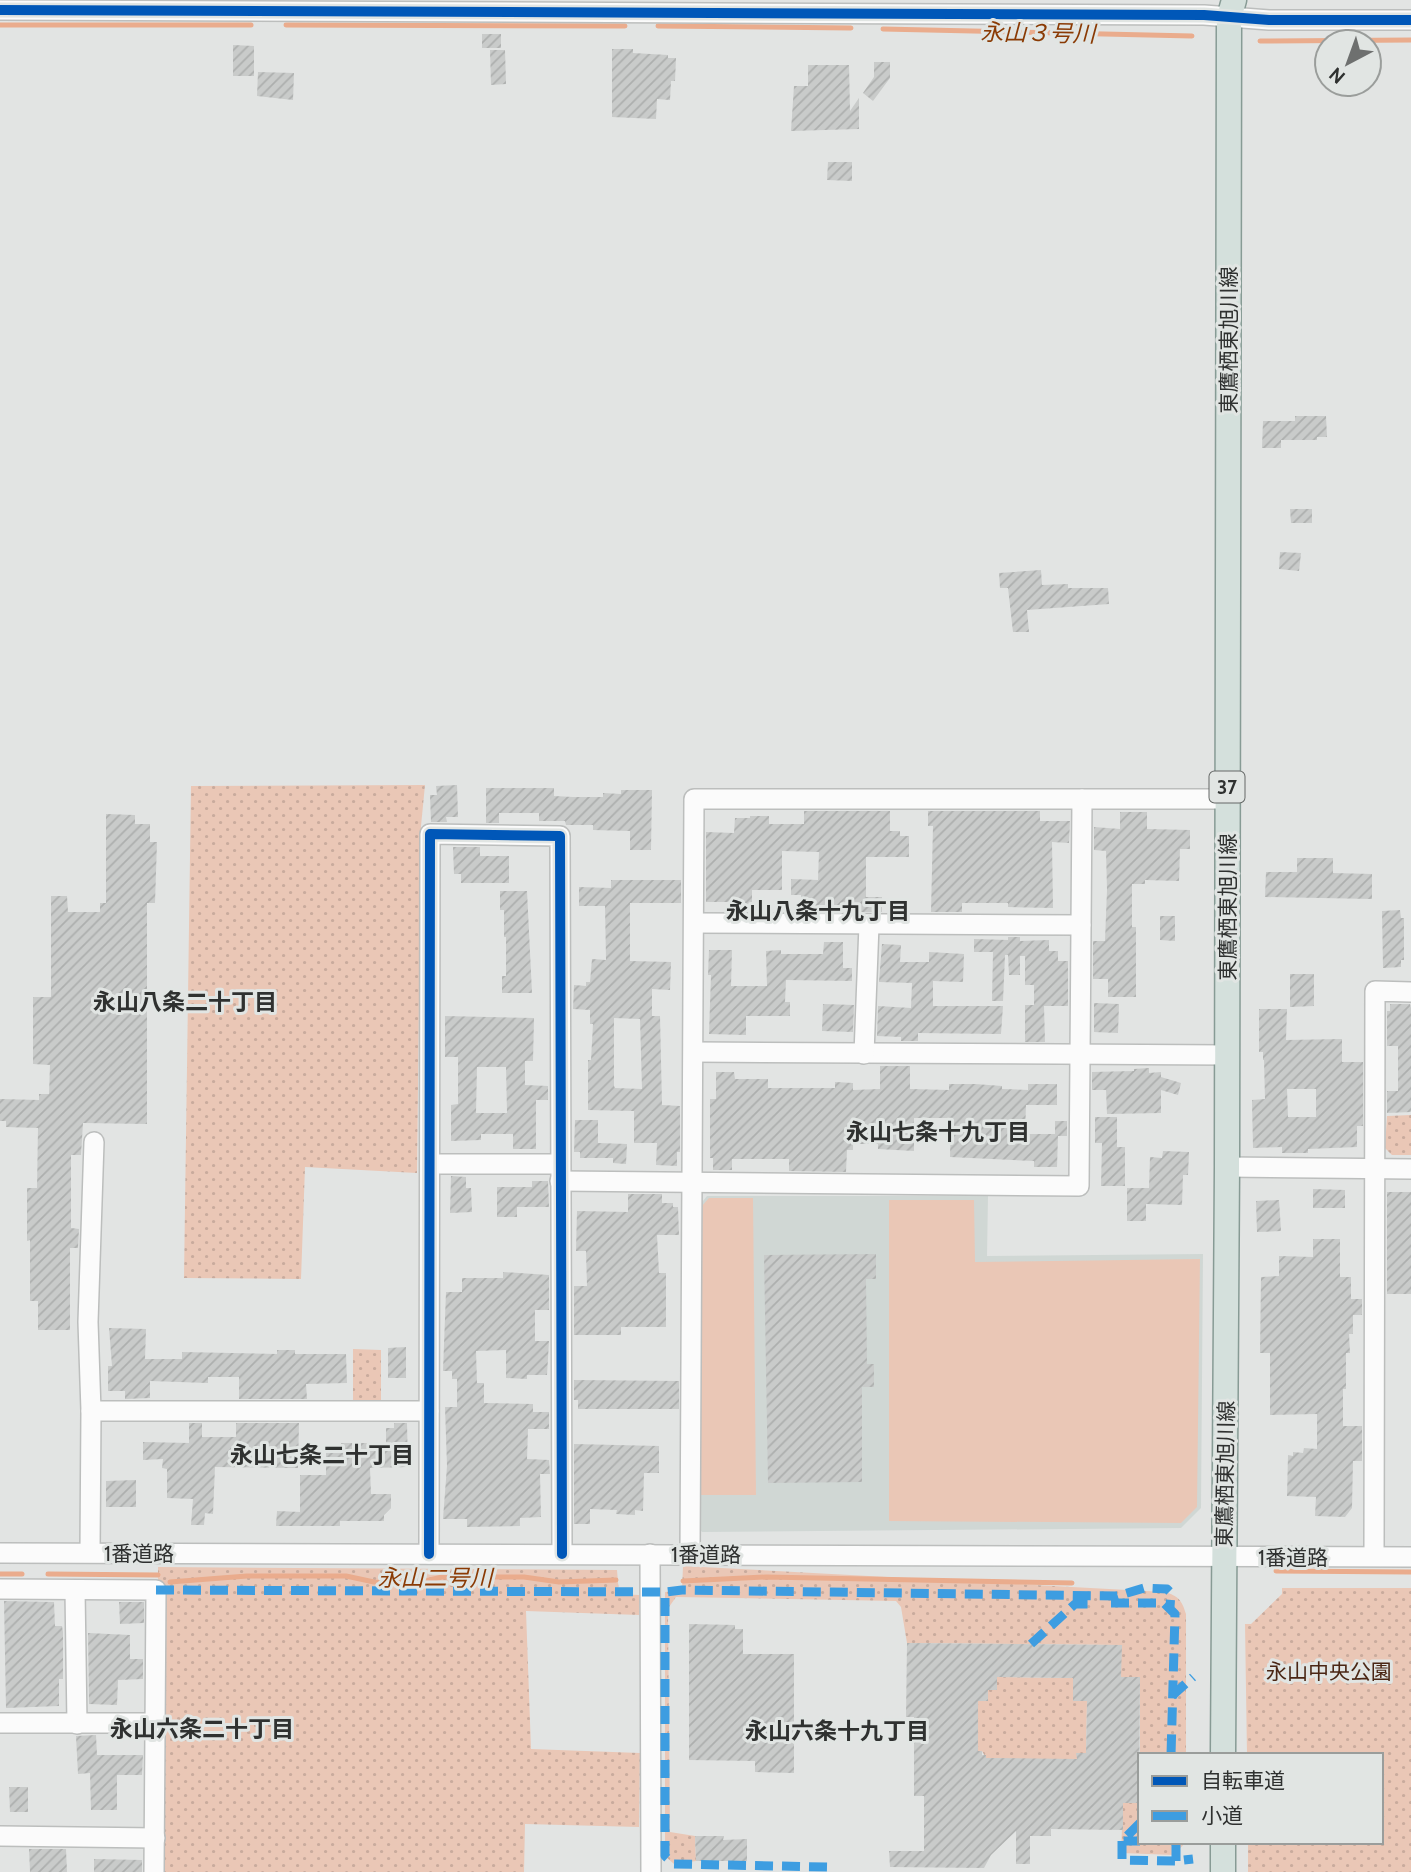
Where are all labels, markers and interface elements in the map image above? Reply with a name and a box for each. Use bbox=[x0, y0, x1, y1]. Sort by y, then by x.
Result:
water label: 永山３号川 bbox=[980, 18, 1099, 48]
north arrow bbox=[1313, 28, 1383, 98]
text: N bbox=[1325, 62, 1350, 89]
street label: 東鷹栖東旭川線 bbox=[1216, 267, 1241, 414]
road number: 37 bbox=[1210, 772, 1244, 802]
street label: 東鷹栖東旭川線 bbox=[1215, 834, 1240, 981]
district label: 永山八条十九丁目 bbox=[726, 897, 910, 925]
district label: 永山八条二十丁目 bbox=[93, 988, 277, 1016]
district label: 永山七条十九丁目 bbox=[846, 1118, 1030, 1146]
street label: 東鷹栖東旭川線 bbox=[1211, 1400, 1239, 1548]
district label: 永山七条二十丁目 bbox=[230, 1441, 414, 1469]
street label: 1番道路 bbox=[104, 1541, 174, 1566]
street label: 1番道路 bbox=[671, 1542, 741, 1567]
street label: 1番道路 bbox=[1258, 1545, 1328, 1570]
water label: 永山二号川 bbox=[378, 1564, 496, 1592]
park label: 永山中央公園 bbox=[1266, 1659, 1392, 1684]
district label: 永山六条二十丁目 bbox=[110, 1715, 294, 1743]
district label: 永山六条十九丁目 bbox=[745, 1717, 929, 1745]
legend bbox=[1138, 1753, 1383, 1844]
text: 自転車道 bbox=[1201, 1768, 1285, 1793]
text: 小道 bbox=[1201, 1803, 1243, 1828]

